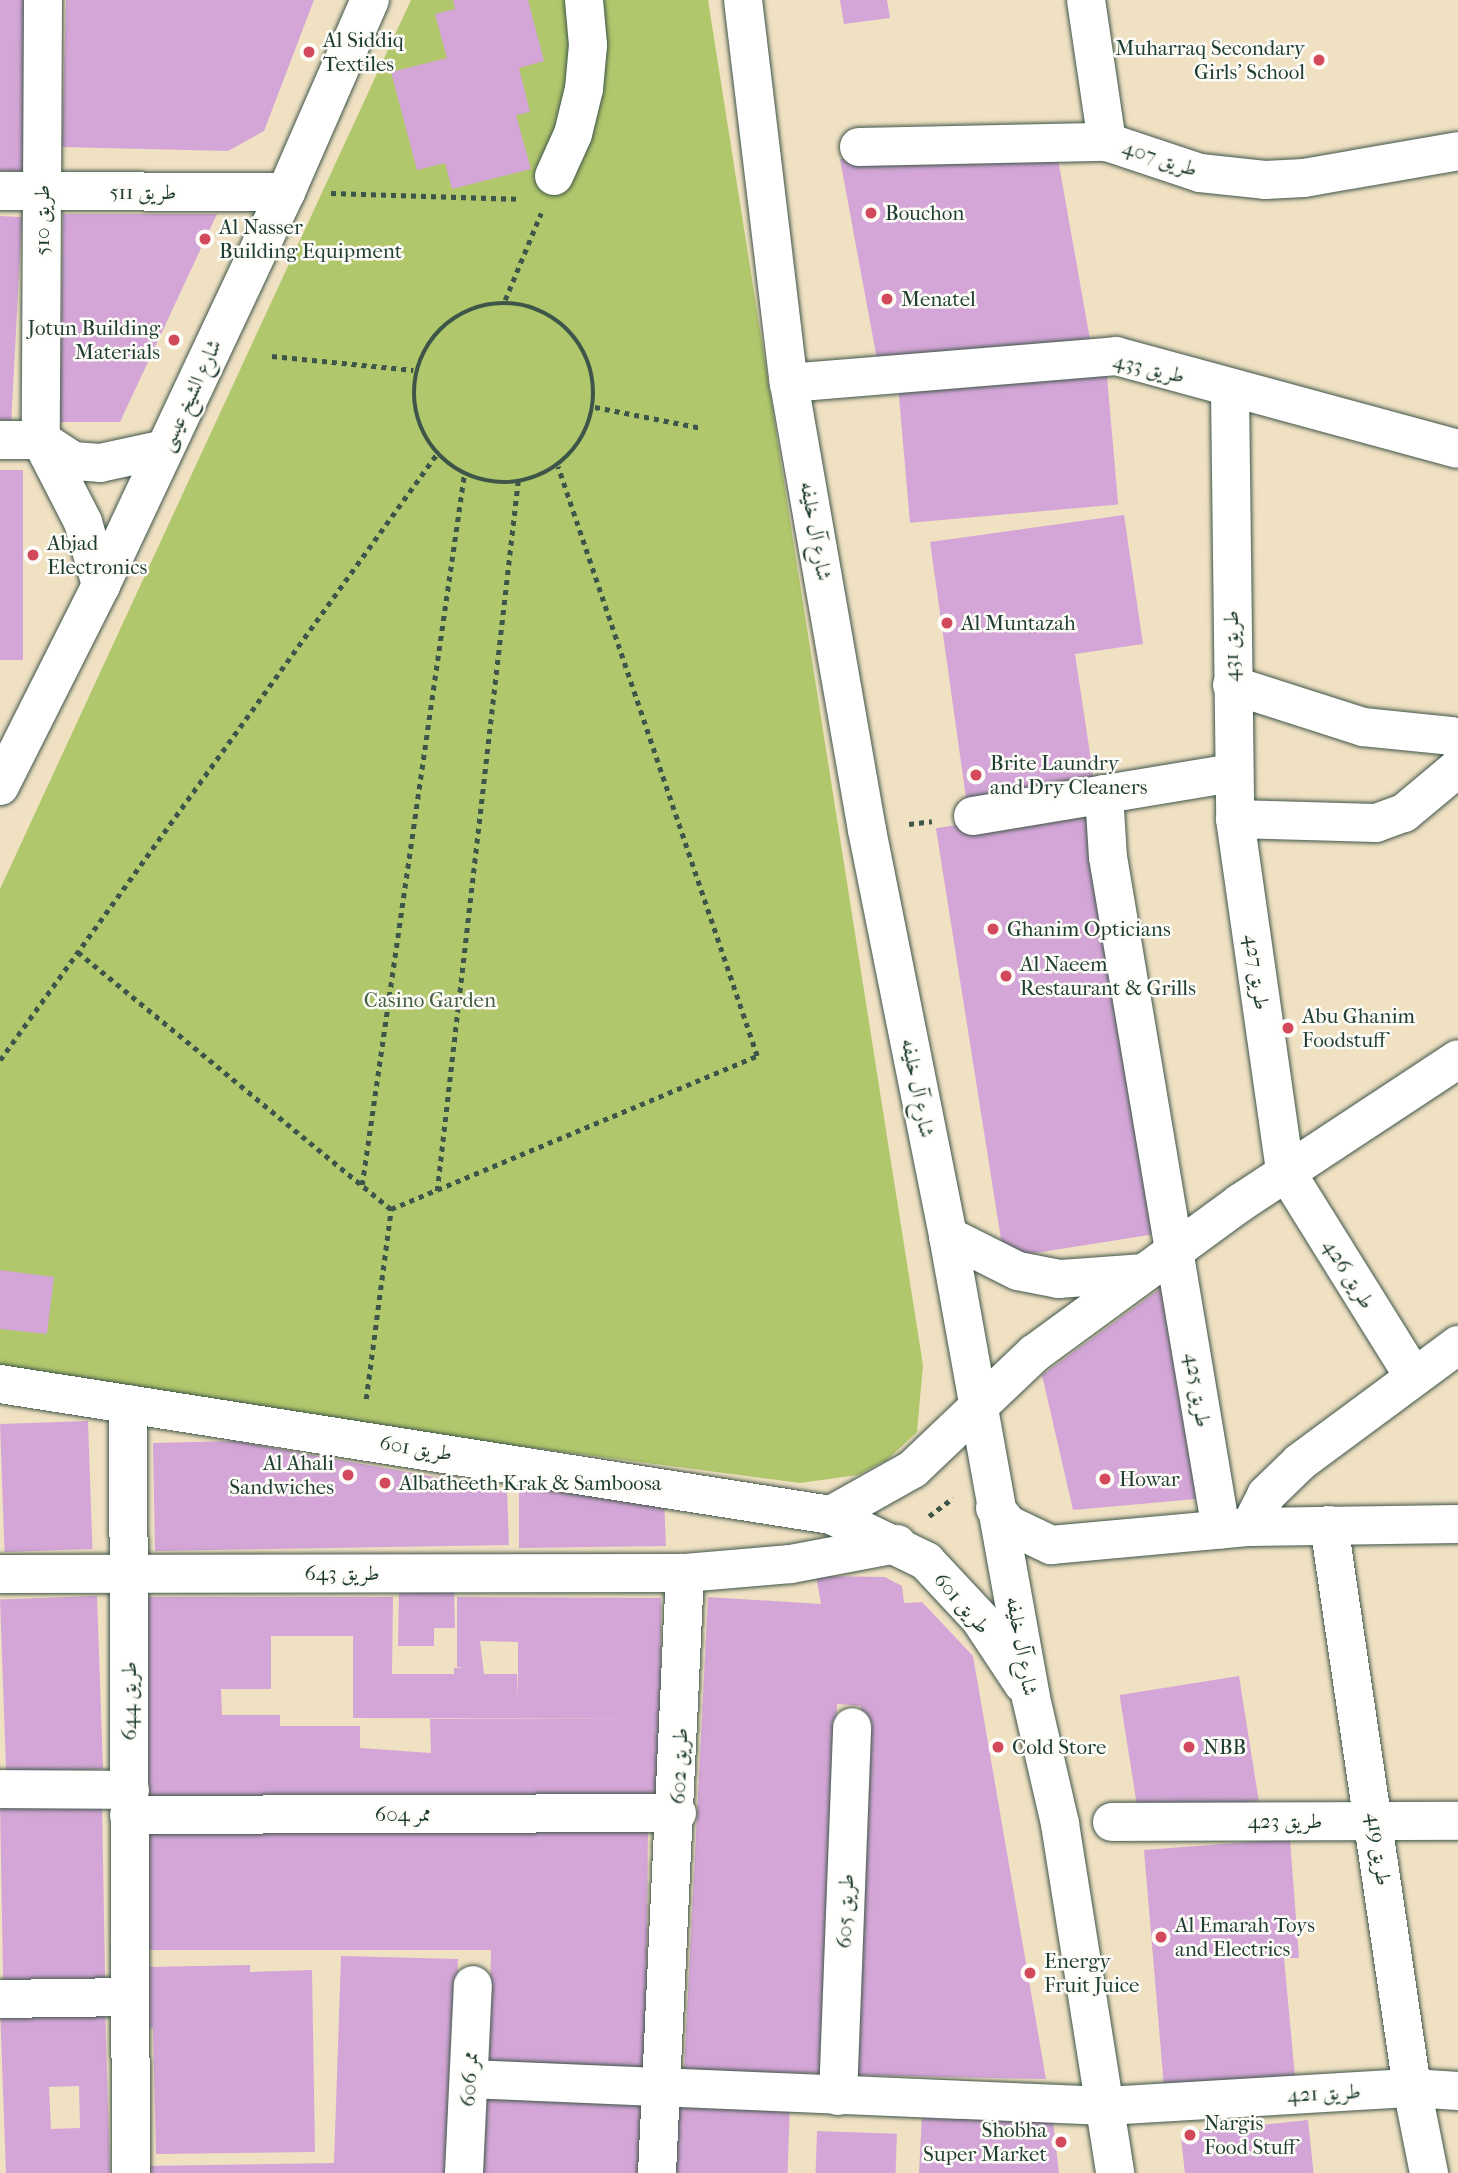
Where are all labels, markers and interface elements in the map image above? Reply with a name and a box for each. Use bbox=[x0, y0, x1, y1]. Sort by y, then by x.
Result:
place label: Al Siddiq Textiles bbox=[323, 27, 404, 77]
place label: Muharraq Secondary Girls' School bbox=[1115, 35, 1305, 85]
marker: Al Siddiq Textiles bbox=[301, 44, 317, 60]
marker: Muharraq Secondary Girls' School bbox=[1311, 52, 1327, 68]
street label: طريق 407 bbox=[1119, 134, 1201, 182]
street label: طريق 511 bbox=[110, 179, 176, 205]
street label: طريق 510 bbox=[29, 185, 55, 255]
place label: Bouchon bbox=[885, 200, 964, 226]
marker: Bouchon bbox=[863, 205, 879, 221]
place label: Al Nasser Building Equipment bbox=[219, 214, 402, 264]
marker: Al Nasser Building Equipment bbox=[197, 231, 213, 247]
place label: Menatel bbox=[901, 286, 976, 312]
marker: Menatel bbox=[879, 291, 895, 307]
place label: Jotun Building Materials bbox=[27, 315, 160, 365]
marker: Jotun Building Materials bbox=[166, 332, 182, 348]
street label: شارع الشيخ عيسى bbox=[153, 335, 227, 455]
street label: طريق 433 bbox=[1111, 348, 1187, 388]
street label: شارع آل خليفه bbox=[795, 479, 837, 583]
place label: Abjad Electronics bbox=[47, 530, 147, 580]
marker: Abjad Electronics bbox=[25, 547, 41, 563]
place label: Al Muntazah bbox=[961, 610, 1076, 636]
street label: طريق 431 bbox=[1218, 610, 1244, 682]
marker: Al Muntazah bbox=[939, 615, 955, 631]
place label: Brite Laundry and Dry Cleaners bbox=[990, 750, 1147, 800]
marker: Brite Laundry and Dry Cleaners bbox=[968, 767, 984, 783]
place label: Ghanim Opticians bbox=[1007, 916, 1171, 942]
marker: Ghanim Opticians bbox=[985, 921, 1001, 937]
street label: طريق 427 bbox=[1239, 932, 1275, 1012]
place label: Al Naeem Restaurant & Grills bbox=[1020, 951, 1196, 1001]
marker: Al Naeem Restaurant & Grills bbox=[998, 968, 1014, 984]
park label: Casino Garden bbox=[364, 987, 496, 1013]
place label: Abu Ghanim Foodstuff bbox=[1302, 1003, 1415, 1053]
marker: Abu Ghanim Foodstuff bbox=[1280, 1020, 1296, 1036]
street label: شارع آل خليفه bbox=[896, 1036, 940, 1140]
street label: طريق 426 bbox=[1318, 1234, 1380, 1314]
street label: طريق 425 bbox=[1180, 1351, 1216, 1429]
street label: طريق 601 bbox=[378, 1430, 454, 1466]
place label: Al Ahali Sandwiches bbox=[229, 1450, 334, 1500]
place label: Howar bbox=[1119, 1466, 1180, 1492]
marker: Al Ahali Sandwiches bbox=[340, 1467, 356, 1483]
place label: Albatheeth Krak & Samboosa bbox=[399, 1470, 661, 1496]
marker: Howar bbox=[1097, 1471, 1113, 1487]
marker: Albatheeth Krak & Samboosa bbox=[377, 1475, 393, 1491]
street label: طريق 643 bbox=[304, 1560, 380, 1586]
street label: طريق 601 bbox=[928, 1567, 996, 1639]
street label: شارع آل خليفه bbox=[1001, 1594, 1043, 1698]
street label: طريق 644 bbox=[116, 1661, 142, 1741]
street label: طريق 602 bbox=[665, 1727, 693, 1805]
place label: Cold Store bbox=[1012, 1734, 1106, 1760]
place label: NBB bbox=[1203, 1734, 1246, 1760]
marker: Cold Store bbox=[990, 1739, 1006, 1755]
marker: NBB bbox=[1181, 1739, 1197, 1755]
street label: ممر 604 bbox=[375, 1801, 431, 1827]
street label: طريق 423 bbox=[1248, 1808, 1322, 1834]
street label: طريق 419 bbox=[1361, 1811, 1397, 1887]
street label: طريق 605 bbox=[831, 1873, 859, 1949]
place label: Al Emarah Toys and Electrics bbox=[1175, 1912, 1315, 1962]
marker: Al Emarah Toys and Electrics bbox=[1153, 1929, 1169, 1945]
place label: Energy Fruit Juice bbox=[1044, 1948, 1139, 1998]
marker: Energy Fruit Juice bbox=[1022, 1965, 1038, 1981]
street label: ممر 606 bbox=[455, 2051, 483, 2107]
street label: طريق 421 bbox=[1287, 2078, 1361, 2108]
place label: Nargis Food Stuff bbox=[1204, 2110, 1295, 2160]
place label: Shobha Super Market bbox=[923, 2117, 1047, 2167]
marker: Nargis Food Stuff bbox=[1182, 2127, 1198, 2143]
marker: Shobha Super Market bbox=[1053, 2134, 1069, 2150]

